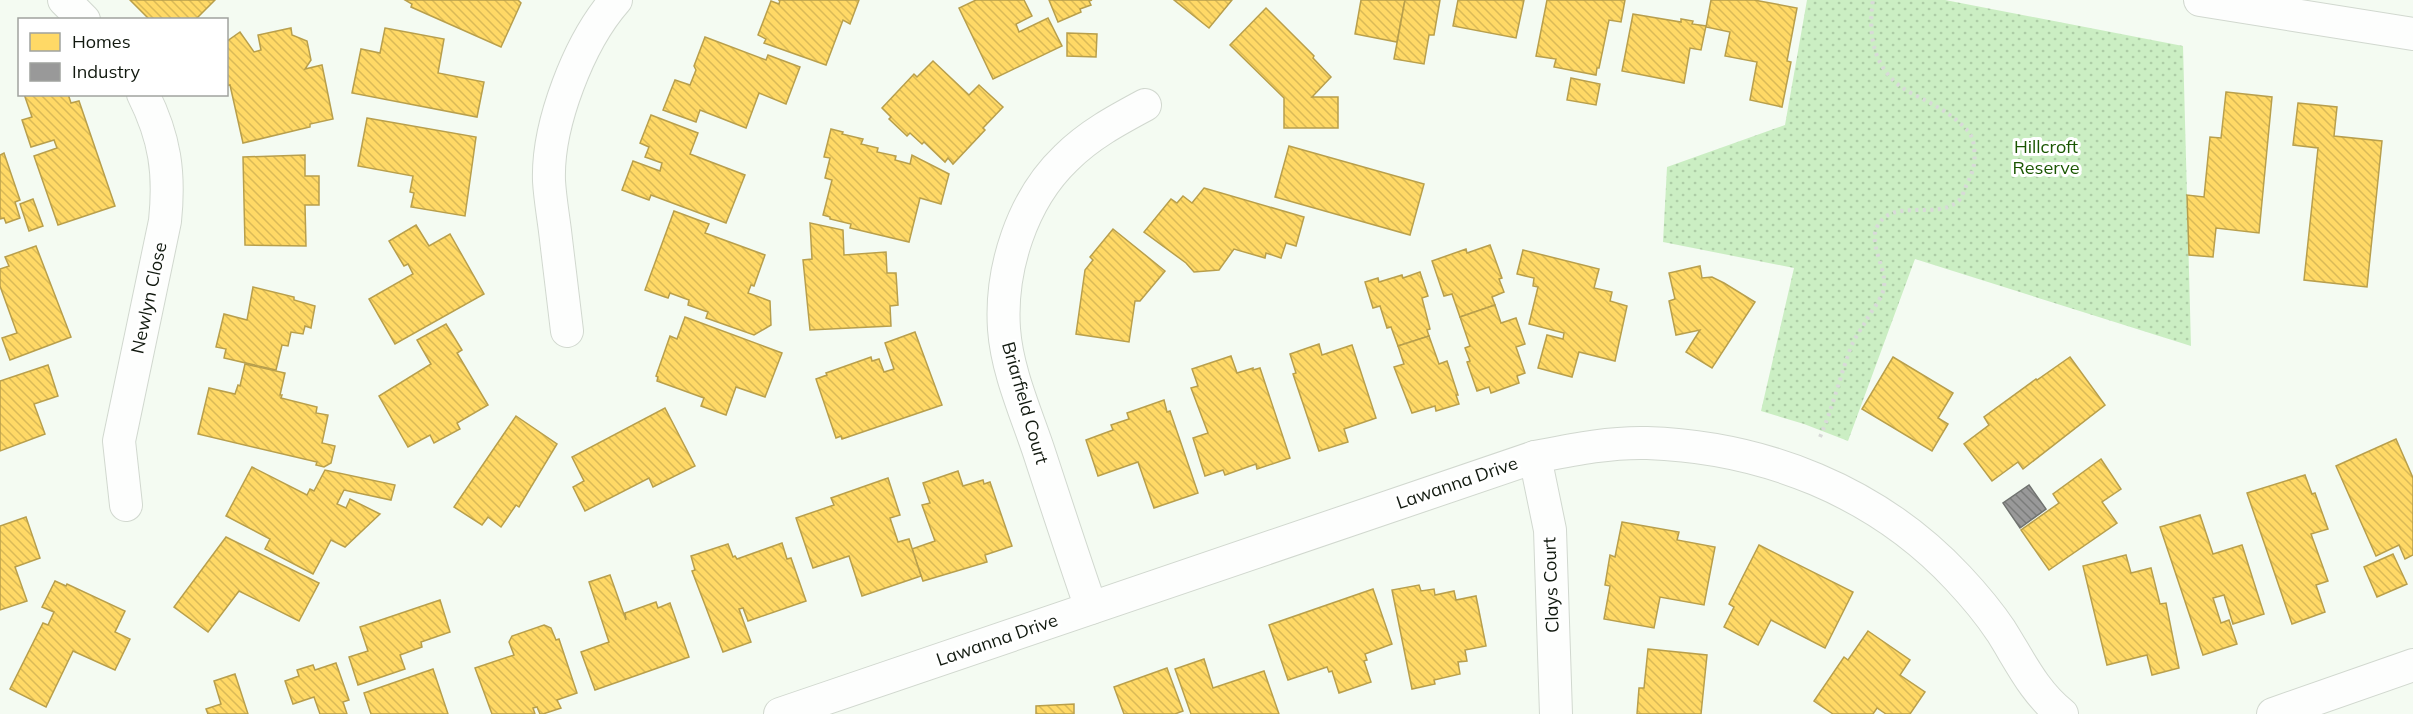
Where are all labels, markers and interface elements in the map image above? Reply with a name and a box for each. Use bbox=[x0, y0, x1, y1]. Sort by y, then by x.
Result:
legend bbox=[18, 18, 228, 96]
text: Homes bbox=[72, 30, 131, 53]
text: Industry bbox=[72, 60, 141, 83]
park label: Hillcroft Reserve bbox=[2012, 135, 2080, 179]
street label: Newlyn Close bbox=[125, 240, 172, 356]
street label: Briarfield Court bbox=[997, 339, 1054, 467]
street label: Lawanna Drive bbox=[1393, 451, 1521, 514]
street label: Clays Court bbox=[1537, 537, 1564, 633]
street label: Lawanna Drive bbox=[933, 608, 1061, 671]

